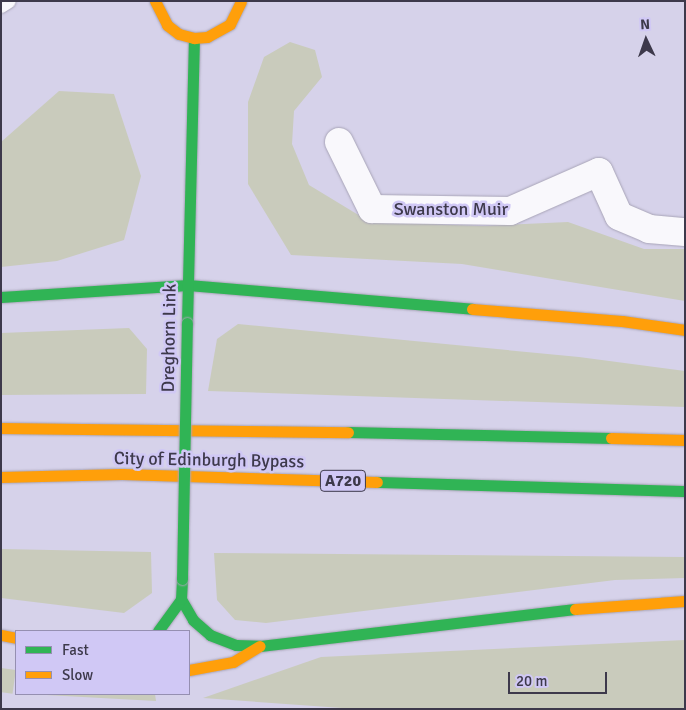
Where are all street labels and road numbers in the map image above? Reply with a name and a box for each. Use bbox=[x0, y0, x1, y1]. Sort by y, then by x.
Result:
street label: Swanston Muir bbox=[394, 198, 508, 220]
street label: Dreghorn Link bbox=[157, 283, 181, 393]
street label: City of Edinburgh Bypass bbox=[114, 448, 304, 472]
road number: A720 bbox=[319, 468, 367, 494]

